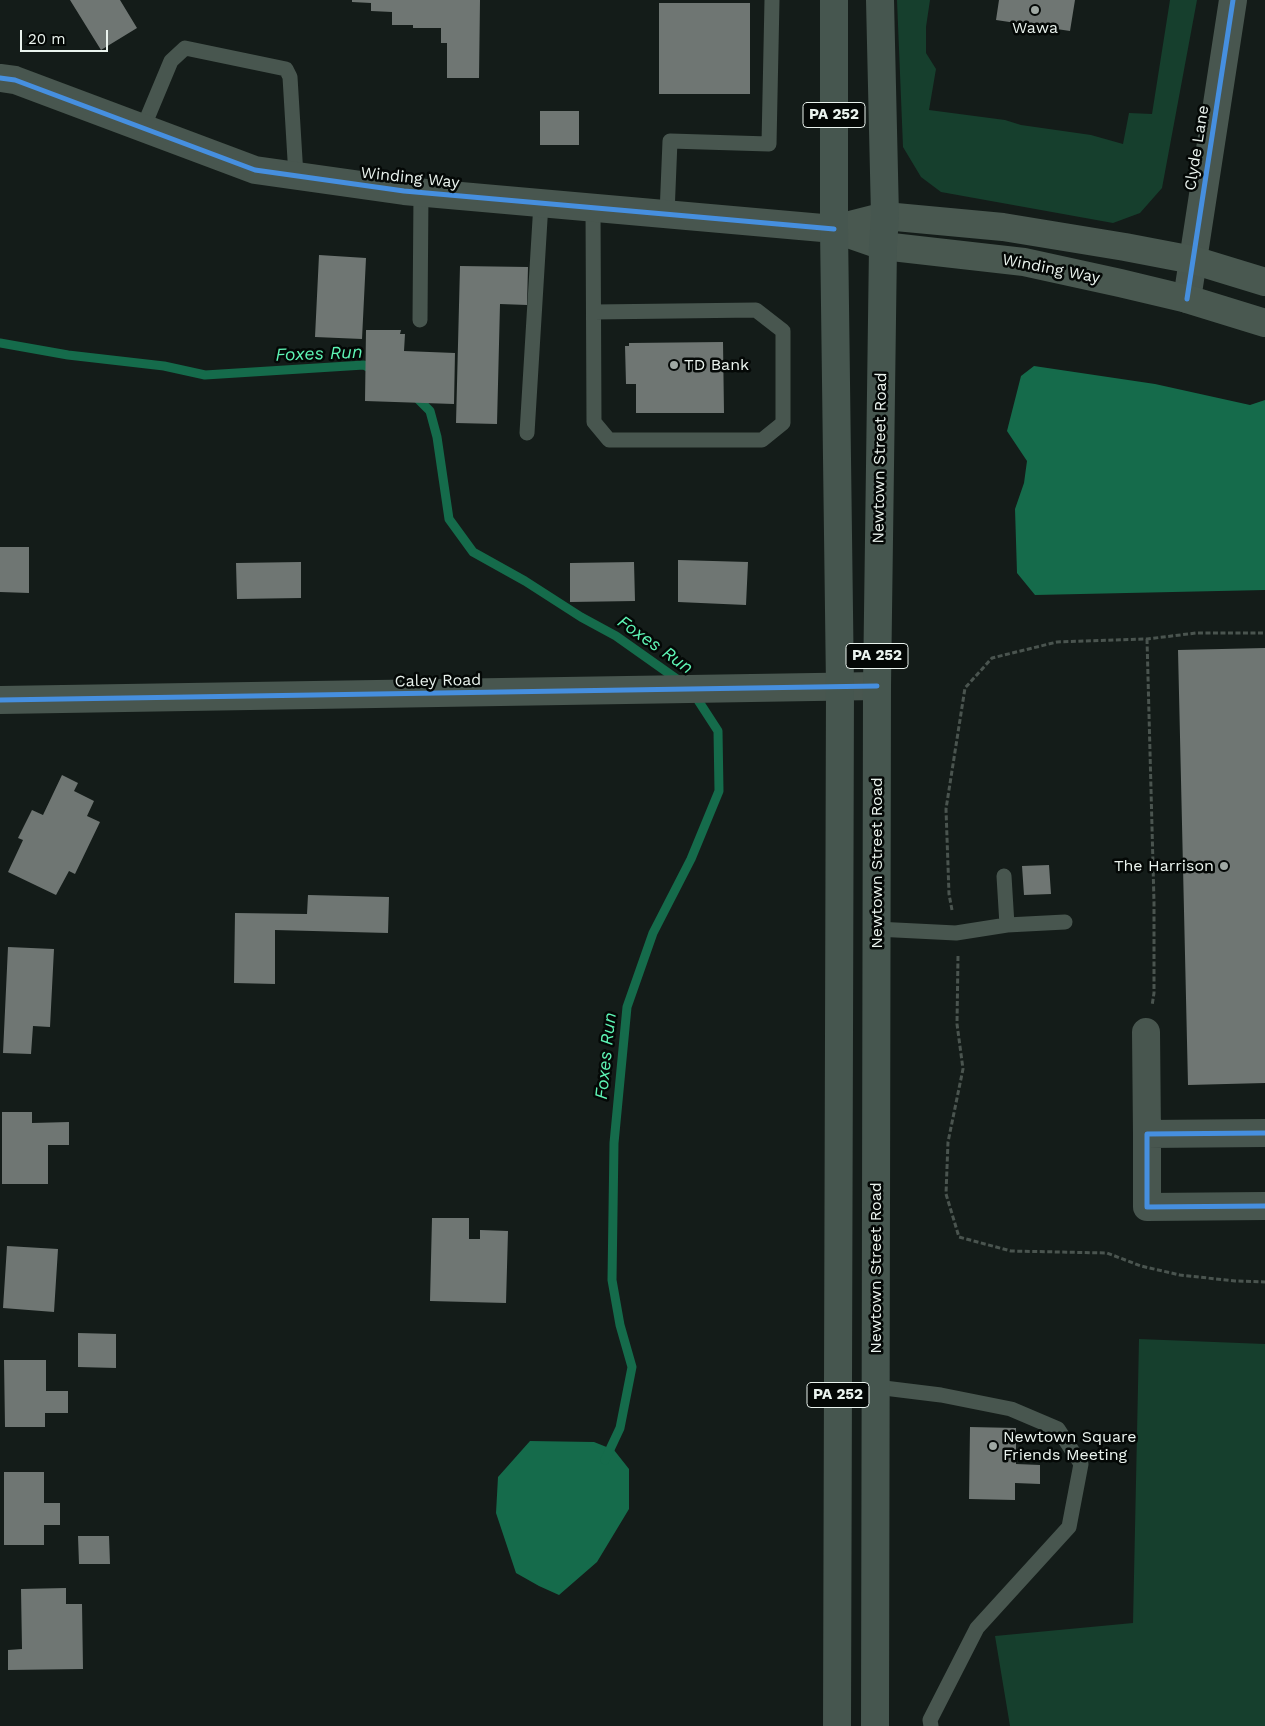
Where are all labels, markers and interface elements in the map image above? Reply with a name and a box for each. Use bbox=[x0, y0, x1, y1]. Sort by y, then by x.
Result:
marker: Wawa bbox=[1029, 4, 1041, 16]
place label: Wawa bbox=[1012, 18, 1058, 38]
scale bar bbox=[22, 20, 110, 52]
text: 20 m bbox=[28, 30, 66, 48]
road number: PA 252 bbox=[803, 102, 865, 128]
street label: Clyde Lane bbox=[1181, 104, 1213, 192]
street label: Winding Way bbox=[360, 163, 460, 193]
street label: Winding Way bbox=[1000, 250, 1102, 288]
water label: Foxes Run bbox=[275, 342, 363, 366]
place label: TD Bank bbox=[684, 355, 749, 375]
marker: TD Bank bbox=[668, 359, 680, 371]
street label: Newtown Street Road bbox=[869, 372, 891, 544]
water label: Foxes Run bbox=[613, 611, 697, 679]
road number: PA 252 bbox=[846, 644, 908, 668]
street label: Caley Road bbox=[395, 671, 481, 691]
street label: Newtown Street Road bbox=[867, 777, 887, 949]
place label: The Harrison bbox=[1114, 856, 1214, 876]
marker: The Harrison bbox=[1218, 860, 1230, 872]
water label: Foxes Run bbox=[591, 1011, 621, 1101]
street label: Newtown Street Road bbox=[866, 1182, 886, 1354]
road number: PA 252 bbox=[807, 1382, 869, 1408]
place label: Newtown Square Friends Meeting bbox=[1003, 1427, 1137, 1465]
marker: Newtown Square Friends Meeting bbox=[987, 1440, 999, 1452]

